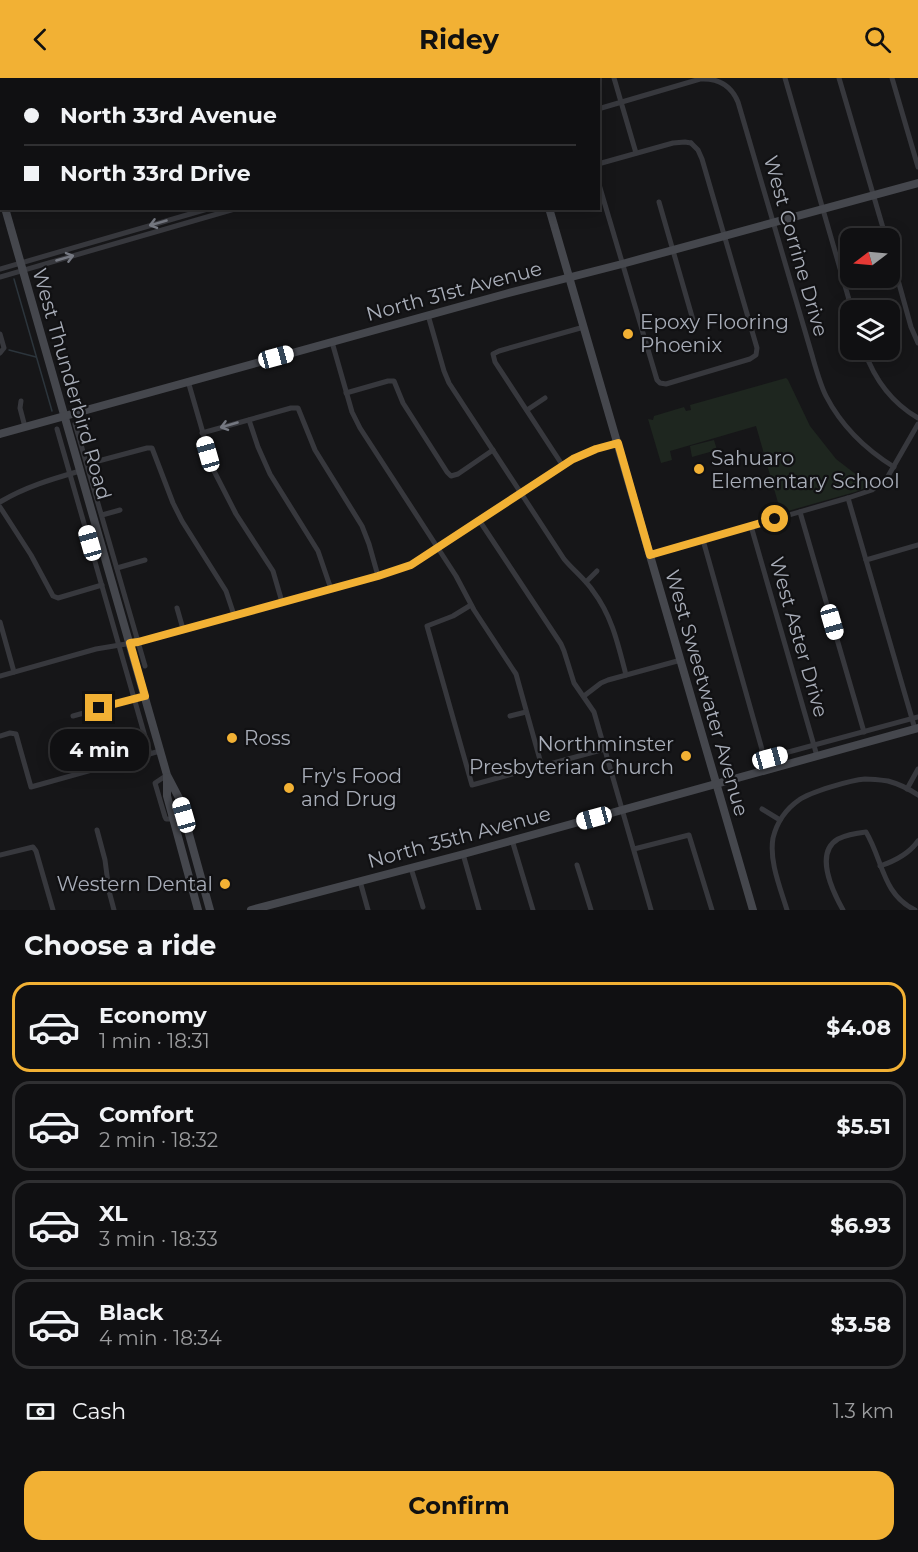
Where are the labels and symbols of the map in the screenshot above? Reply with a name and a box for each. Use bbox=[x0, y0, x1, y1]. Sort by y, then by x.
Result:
street label: West Corrine Drive bbox=[759, 153, 833, 339]
one-way arrow bbox=[149, 218, 168, 229]
north arrow bbox=[840, 228, 900, 288]
one-way arrow bbox=[55, 252, 74, 263]
street label: North 31st Avenue bbox=[363, 256, 545, 326]
street label: West Thunderbird Road bbox=[27, 266, 117, 502]
place label: Epoxy Flooring Phoenix bbox=[640, 310, 789, 357]
marker: Epoxy Flooring Phoenix bbox=[621, 327, 635, 341]
car bbox=[256, 344, 296, 370]
one-way arrow bbox=[220, 420, 239, 431]
car bbox=[194, 434, 222, 474]
place label: Sahuaro Elementary School bbox=[711, 446, 900, 493]
marker: Sahuaro Elementary School bbox=[692, 462, 706, 476]
route start bbox=[761, 505, 788, 532]
car bbox=[76, 523, 104, 563]
street label: West Aster Drive bbox=[765, 554, 833, 720]
street label: West Sweetwater Avenue bbox=[660, 567, 754, 819]
car bbox=[818, 602, 846, 642]
route end bbox=[85, 694, 112, 721]
place label: Ross bbox=[244, 726, 291, 750]
callout: 4 min bbox=[50, 729, 148, 771]
marker: Ross bbox=[225, 731, 239, 745]
place label: Northminster Presbyterian Church bbox=[469, 732, 674, 779]
car bbox=[750, 745, 790, 771]
marker: Northminster Presbyterian Church bbox=[679, 749, 693, 763]
place label: Fry's Food and Drug bbox=[301, 764, 402, 811]
marker: Fry's Food and Drug bbox=[282, 781, 296, 795]
car bbox=[170, 795, 198, 835]
street label: North 35th Avenue bbox=[365, 801, 553, 873]
car bbox=[574, 805, 614, 831]
place label: Western Dental bbox=[57, 872, 213, 896]
marker: Western Dental bbox=[218, 877, 232, 891]

